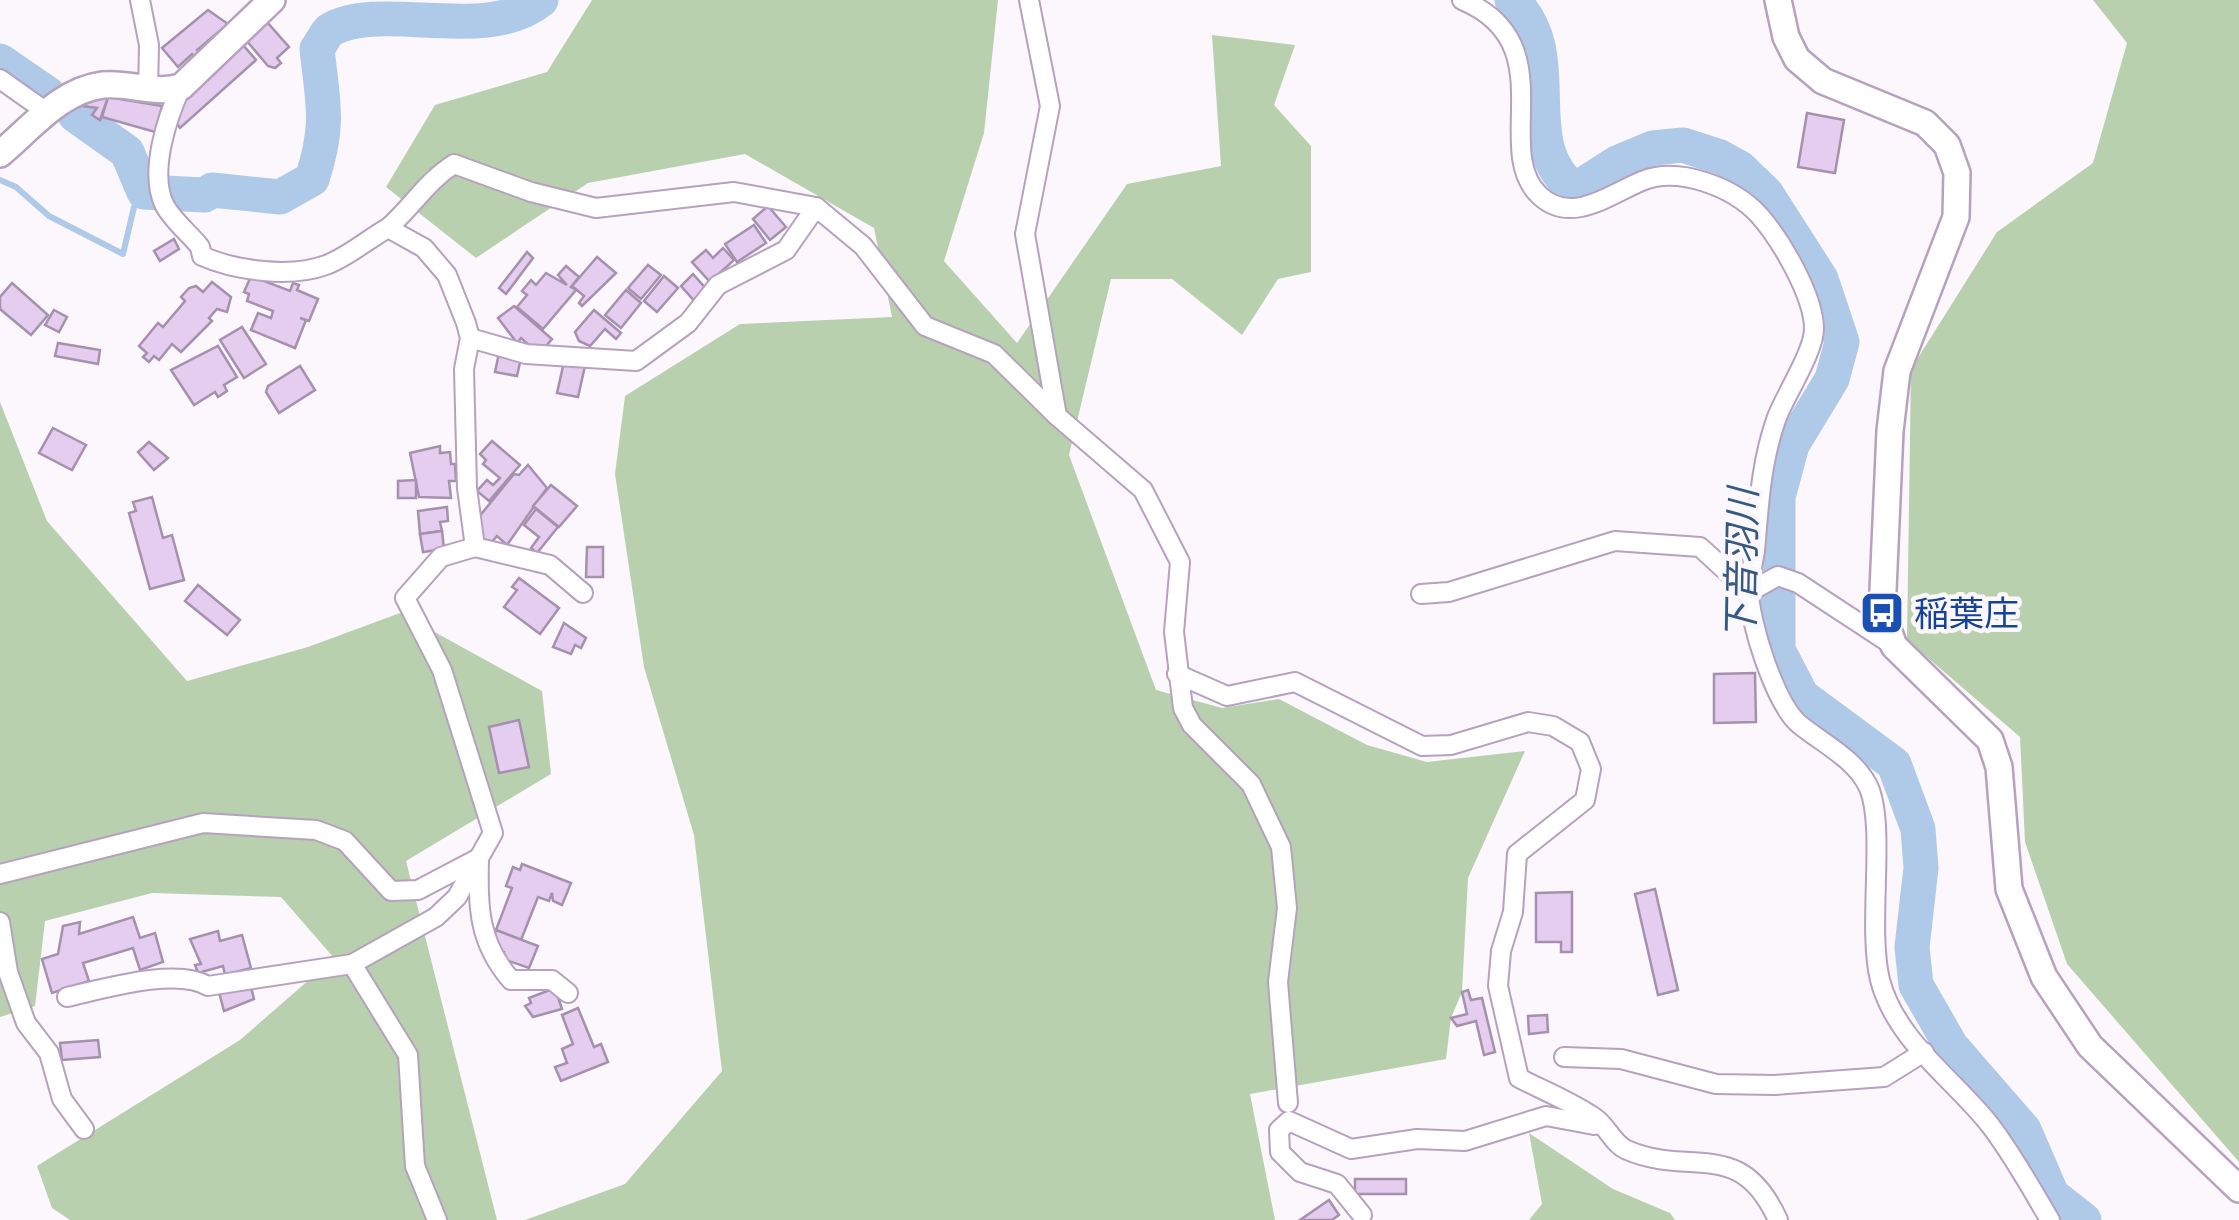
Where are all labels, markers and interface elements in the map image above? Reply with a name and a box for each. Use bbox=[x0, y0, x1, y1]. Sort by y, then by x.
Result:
water label: 下音羽川 bbox=[1717, 484, 1765, 640]
bus stop icon: 稲葉庄 bbox=[1859, 590, 1905, 636]
place label: 稲葉庄 bbox=[1914, 592, 2019, 634]

